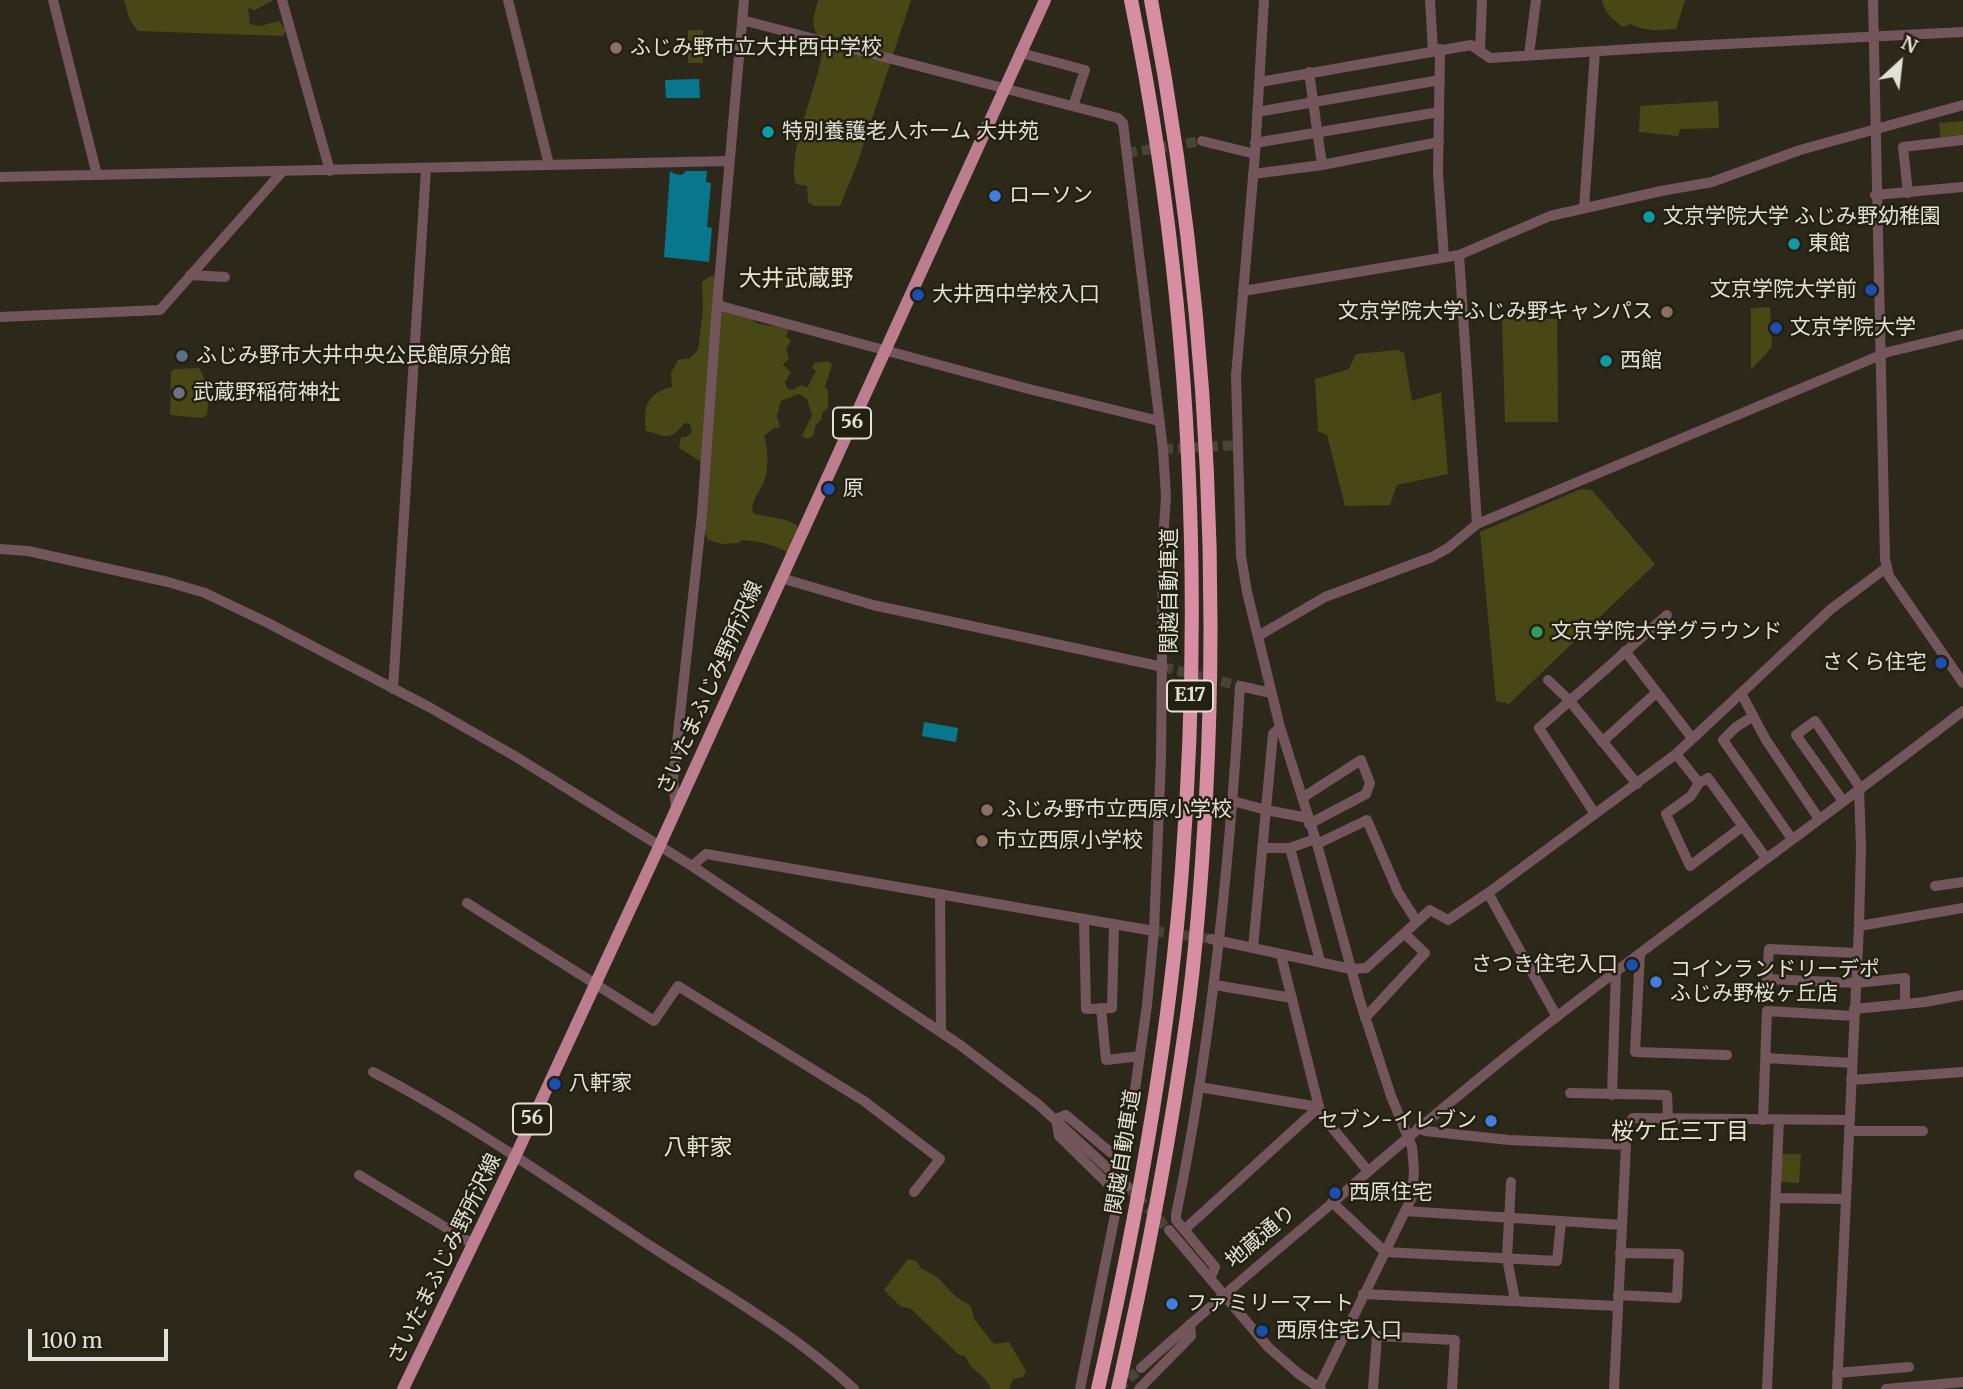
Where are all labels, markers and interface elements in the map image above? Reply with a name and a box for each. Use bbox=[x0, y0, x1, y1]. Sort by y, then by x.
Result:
north arrow bbox=[1865, 28, 1935, 98]
text: N bbox=[1897, 30, 1922, 58]
place label: ふじみ野市立大井西中学校 bbox=[630, 35, 882, 61]
marker: ふじみ野市立大井西中学校 bbox=[608, 40, 624, 56]
place label: 特別養護老人ホーム 大井苑 bbox=[782, 119, 1039, 145]
marker: 特別養護老人ホーム 大井苑 bbox=[760, 124, 776, 140]
place label: ローソン bbox=[1009, 183, 1093, 209]
marker: ローソン bbox=[987, 188, 1003, 204]
place label: 文京学院大学 ふじみ野幼稚園 bbox=[1663, 204, 1941, 230]
marker: 文京学院大学 ふじみ野幼稚園 bbox=[1641, 209, 1657, 225]
place label: 東館 bbox=[1808, 231, 1850, 257]
marker: 東館 bbox=[1786, 236, 1802, 252]
district label: 大井武蔵野 bbox=[739, 265, 853, 293]
place label: 文京学院大学前 bbox=[1710, 277, 1857, 303]
place label: 大井西中学校入口 bbox=[932, 282, 1100, 308]
marker: 文京学院大学前 bbox=[1863, 282, 1879, 298]
marker: 大井西中学校入口 bbox=[910, 287, 926, 303]
place label: 文京学院大学ふじみ野キャンパス bbox=[1338, 299, 1653, 325]
marker: 文京学院大学ふじみ野キャンパス bbox=[1659, 304, 1675, 320]
place label: 文京学院大学 bbox=[1790, 315, 1916, 341]
marker: 文京学院大学 bbox=[1768, 320, 1784, 336]
place label: ふじみ野市大井中央公民館原分館 bbox=[196, 343, 511, 369]
marker: ふじみ野市大井中央公民館原分館 bbox=[174, 348, 190, 364]
place label: 西館 bbox=[1620, 348, 1662, 374]
marker: 西館 bbox=[1598, 353, 1614, 369]
place label: 武蔵野稲荷神社 bbox=[193, 380, 340, 406]
marker: 武蔵野稲荷神社 bbox=[171, 385, 187, 401]
road number: 56 bbox=[833, 408, 871, 438]
place label: 原 bbox=[843, 476, 864, 502]
marker: 原 bbox=[821, 481, 837, 497]
street label: 関越自動車道 bbox=[1157, 528, 1183, 654]
street label: さいたまふじみ野所沢線 bbox=[652, 577, 768, 799]
place label: 文京学院大学グラウンド bbox=[1551, 619, 1782, 645]
marker: 文京学院大学グラウンド bbox=[1529, 624, 1545, 640]
place label: さくら住宅 bbox=[1822, 650, 1927, 676]
marker: さくら住宅 bbox=[1933, 655, 1949, 671]
road number: E17 bbox=[1167, 680, 1213, 712]
place label: ふじみ野市立西原小学校 bbox=[1001, 797, 1232, 823]
marker: ふじみ野市立西原小学校 bbox=[979, 802, 995, 818]
place label: 市立西原小学校 bbox=[996, 828, 1143, 854]
marker: 市立西原小学校 bbox=[974, 833, 990, 849]
place label: さつき住宅入口 bbox=[1471, 952, 1618, 978]
marker: さつき住宅入口 bbox=[1624, 957, 1640, 973]
place label: コインランドリーデポ ふじみ野桜ヶ丘店 bbox=[1670, 957, 1880, 1007]
marker: コインランドリーデポ ふじみ野桜ヶ丘店 bbox=[1648, 974, 1664, 990]
place label: 八軒家 bbox=[569, 1071, 632, 1097]
marker: 八軒家 bbox=[547, 1076, 563, 1092]
street label: 関越自動車道 bbox=[1102, 1088, 1146, 1216]
road number: 56 bbox=[513, 1104, 551, 1134]
place label: セブン-イレブン bbox=[1318, 1108, 1477, 1134]
marker: セブン-イレブン bbox=[1483, 1113, 1499, 1129]
district label: 桜ケ丘三丁目 bbox=[1611, 1118, 1749, 1146]
district label: 八軒家 bbox=[664, 1134, 732, 1162]
street label: さいたまふじみ野所沢線 bbox=[383, 1150, 507, 1368]
place label: 西原住宅 bbox=[1349, 1180, 1433, 1206]
marker: 西原住宅 bbox=[1327, 1185, 1343, 1201]
street label: 地蔵通り bbox=[1221, 1200, 1301, 1274]
place label: ファミリーマート bbox=[1186, 1291, 1354, 1317]
marker: ファミリーマート bbox=[1164, 1296, 1180, 1312]
scale bar bbox=[32, 1316, 172, 1360]
place label: 西原住宅入口 bbox=[1276, 1318, 1402, 1344]
marker: 西原住宅入口 bbox=[1254, 1323, 1270, 1339]
text: 100 m bbox=[41, 1327, 103, 1354]

